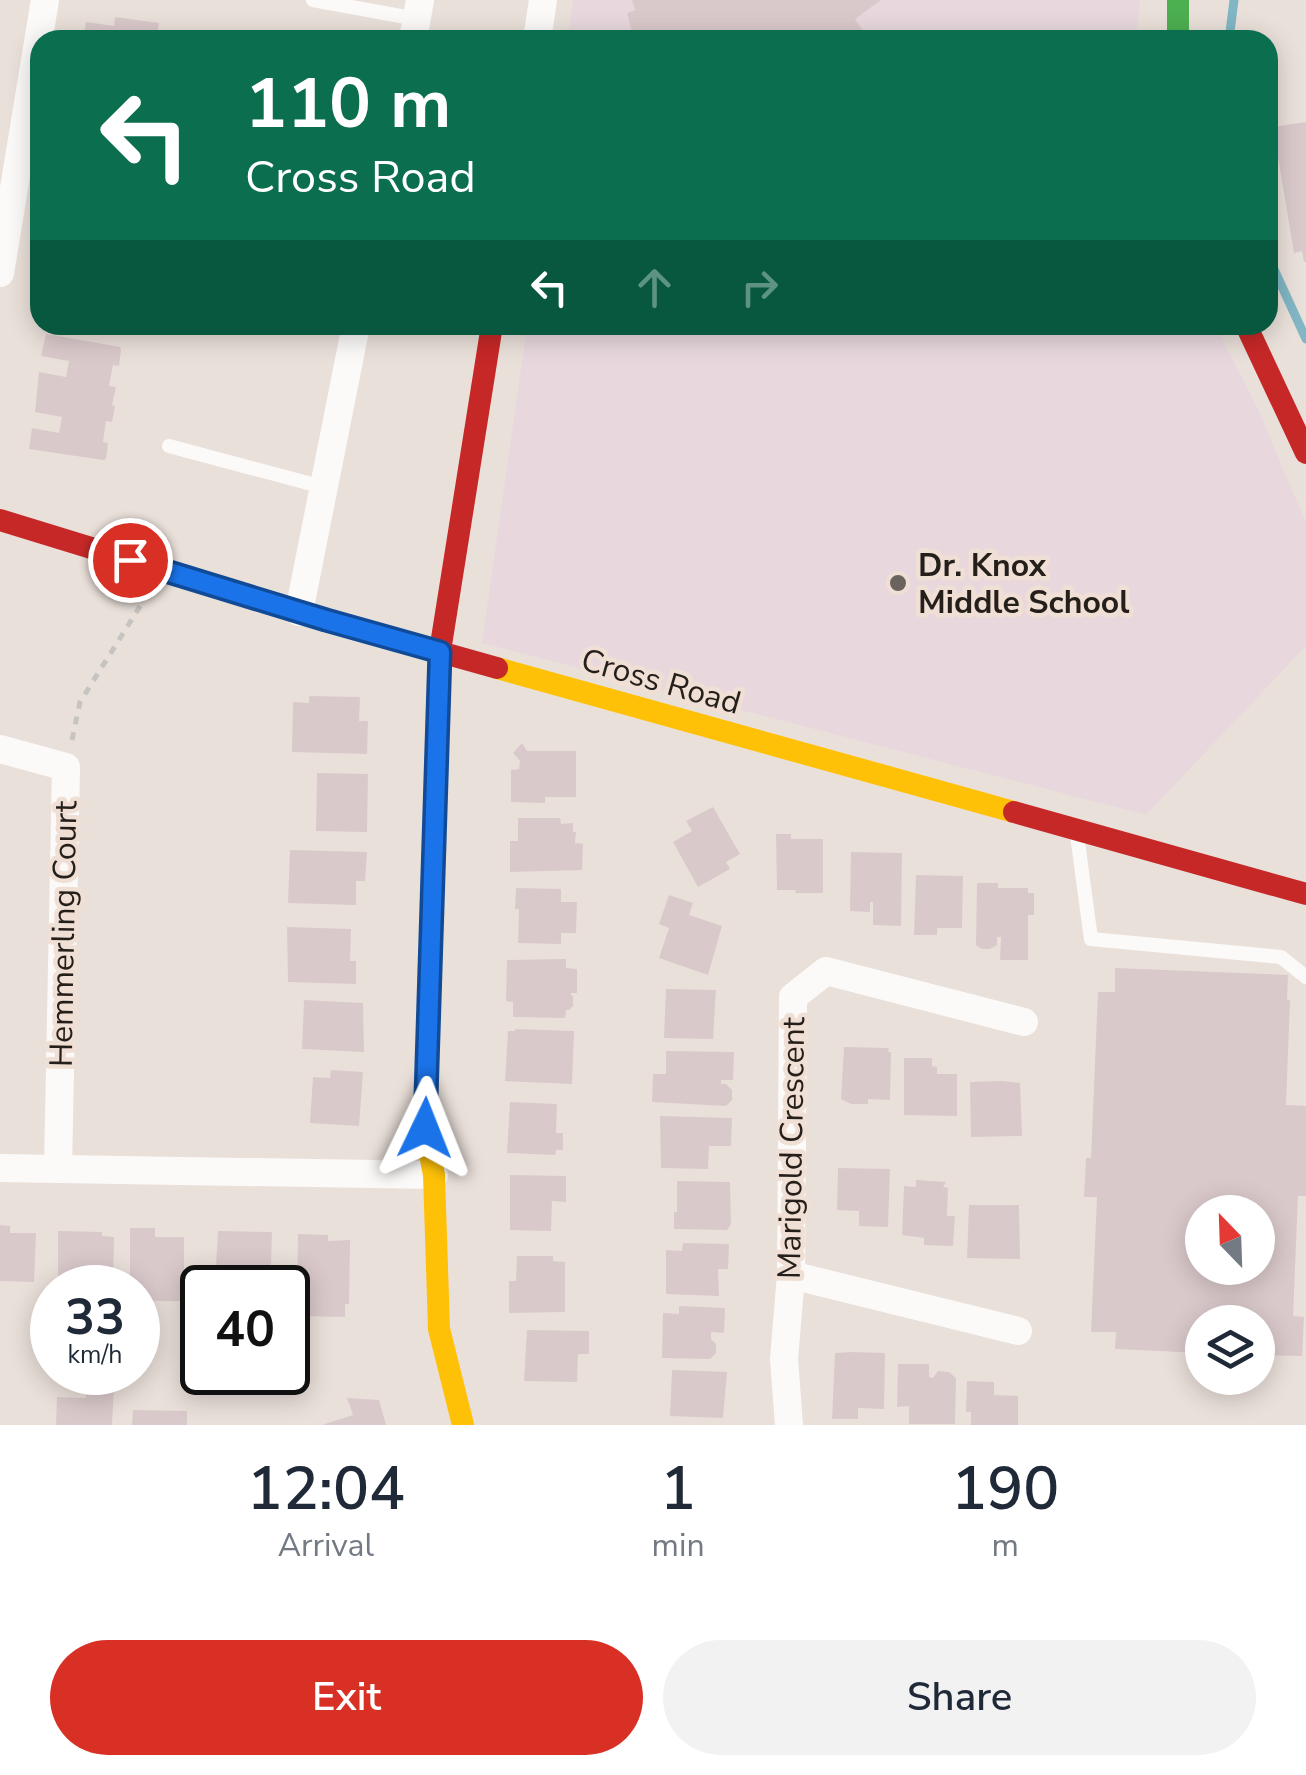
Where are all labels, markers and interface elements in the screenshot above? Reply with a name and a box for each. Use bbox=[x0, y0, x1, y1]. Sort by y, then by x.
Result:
text: 110 m bbox=[245, 56, 451, 152]
icon: left bbox=[80, 70, 210, 200]
text: Cross Road bbox=[245, 147, 476, 208]
icon: left bbox=[522, 260, 577, 315]
icon: ahead bbox=[627, 260, 682, 315]
icon: right bbox=[732, 260, 787, 315]
pin bbox=[88, 518, 173, 603]
icon: arrive bbox=[103, 533, 158, 588]
place label: Dr. Knox Middle School bbox=[918, 544, 1129, 624]
marker: Dr. Knox Middle School bbox=[887, 572, 909, 594]
street label: Cross Road bbox=[576, 638, 746, 725]
street label: Hemmerling Court bbox=[40, 800, 87, 1068]
street label: Marigold Crescent bbox=[768, 1016, 815, 1279]
position arrow bbox=[373, 1076, 477, 1180]
north arrow bbox=[1185, 1195, 1275, 1285]
map controls bbox=[1185, 1195, 1275, 1395]
speed limit sign: 40 bbox=[180, 1265, 310, 1395]
text: 33 bbox=[65, 1283, 125, 1352]
button: layers bbox=[1185, 1305, 1275, 1395]
text: km/h bbox=[67, 1338, 123, 1372]
text: 12:04 bbox=[247, 1448, 405, 1530]
text: 1 bbox=[660, 1448, 696, 1530]
text: 190 bbox=[951, 1448, 1059, 1530]
text: Arrival bbox=[278, 1524, 374, 1567]
text: min bbox=[652, 1524, 705, 1567]
text: m bbox=[992, 1524, 1019, 1567]
button: Exit bbox=[50, 1640, 643, 1755]
button: Share bbox=[663, 1640, 1256, 1755]

